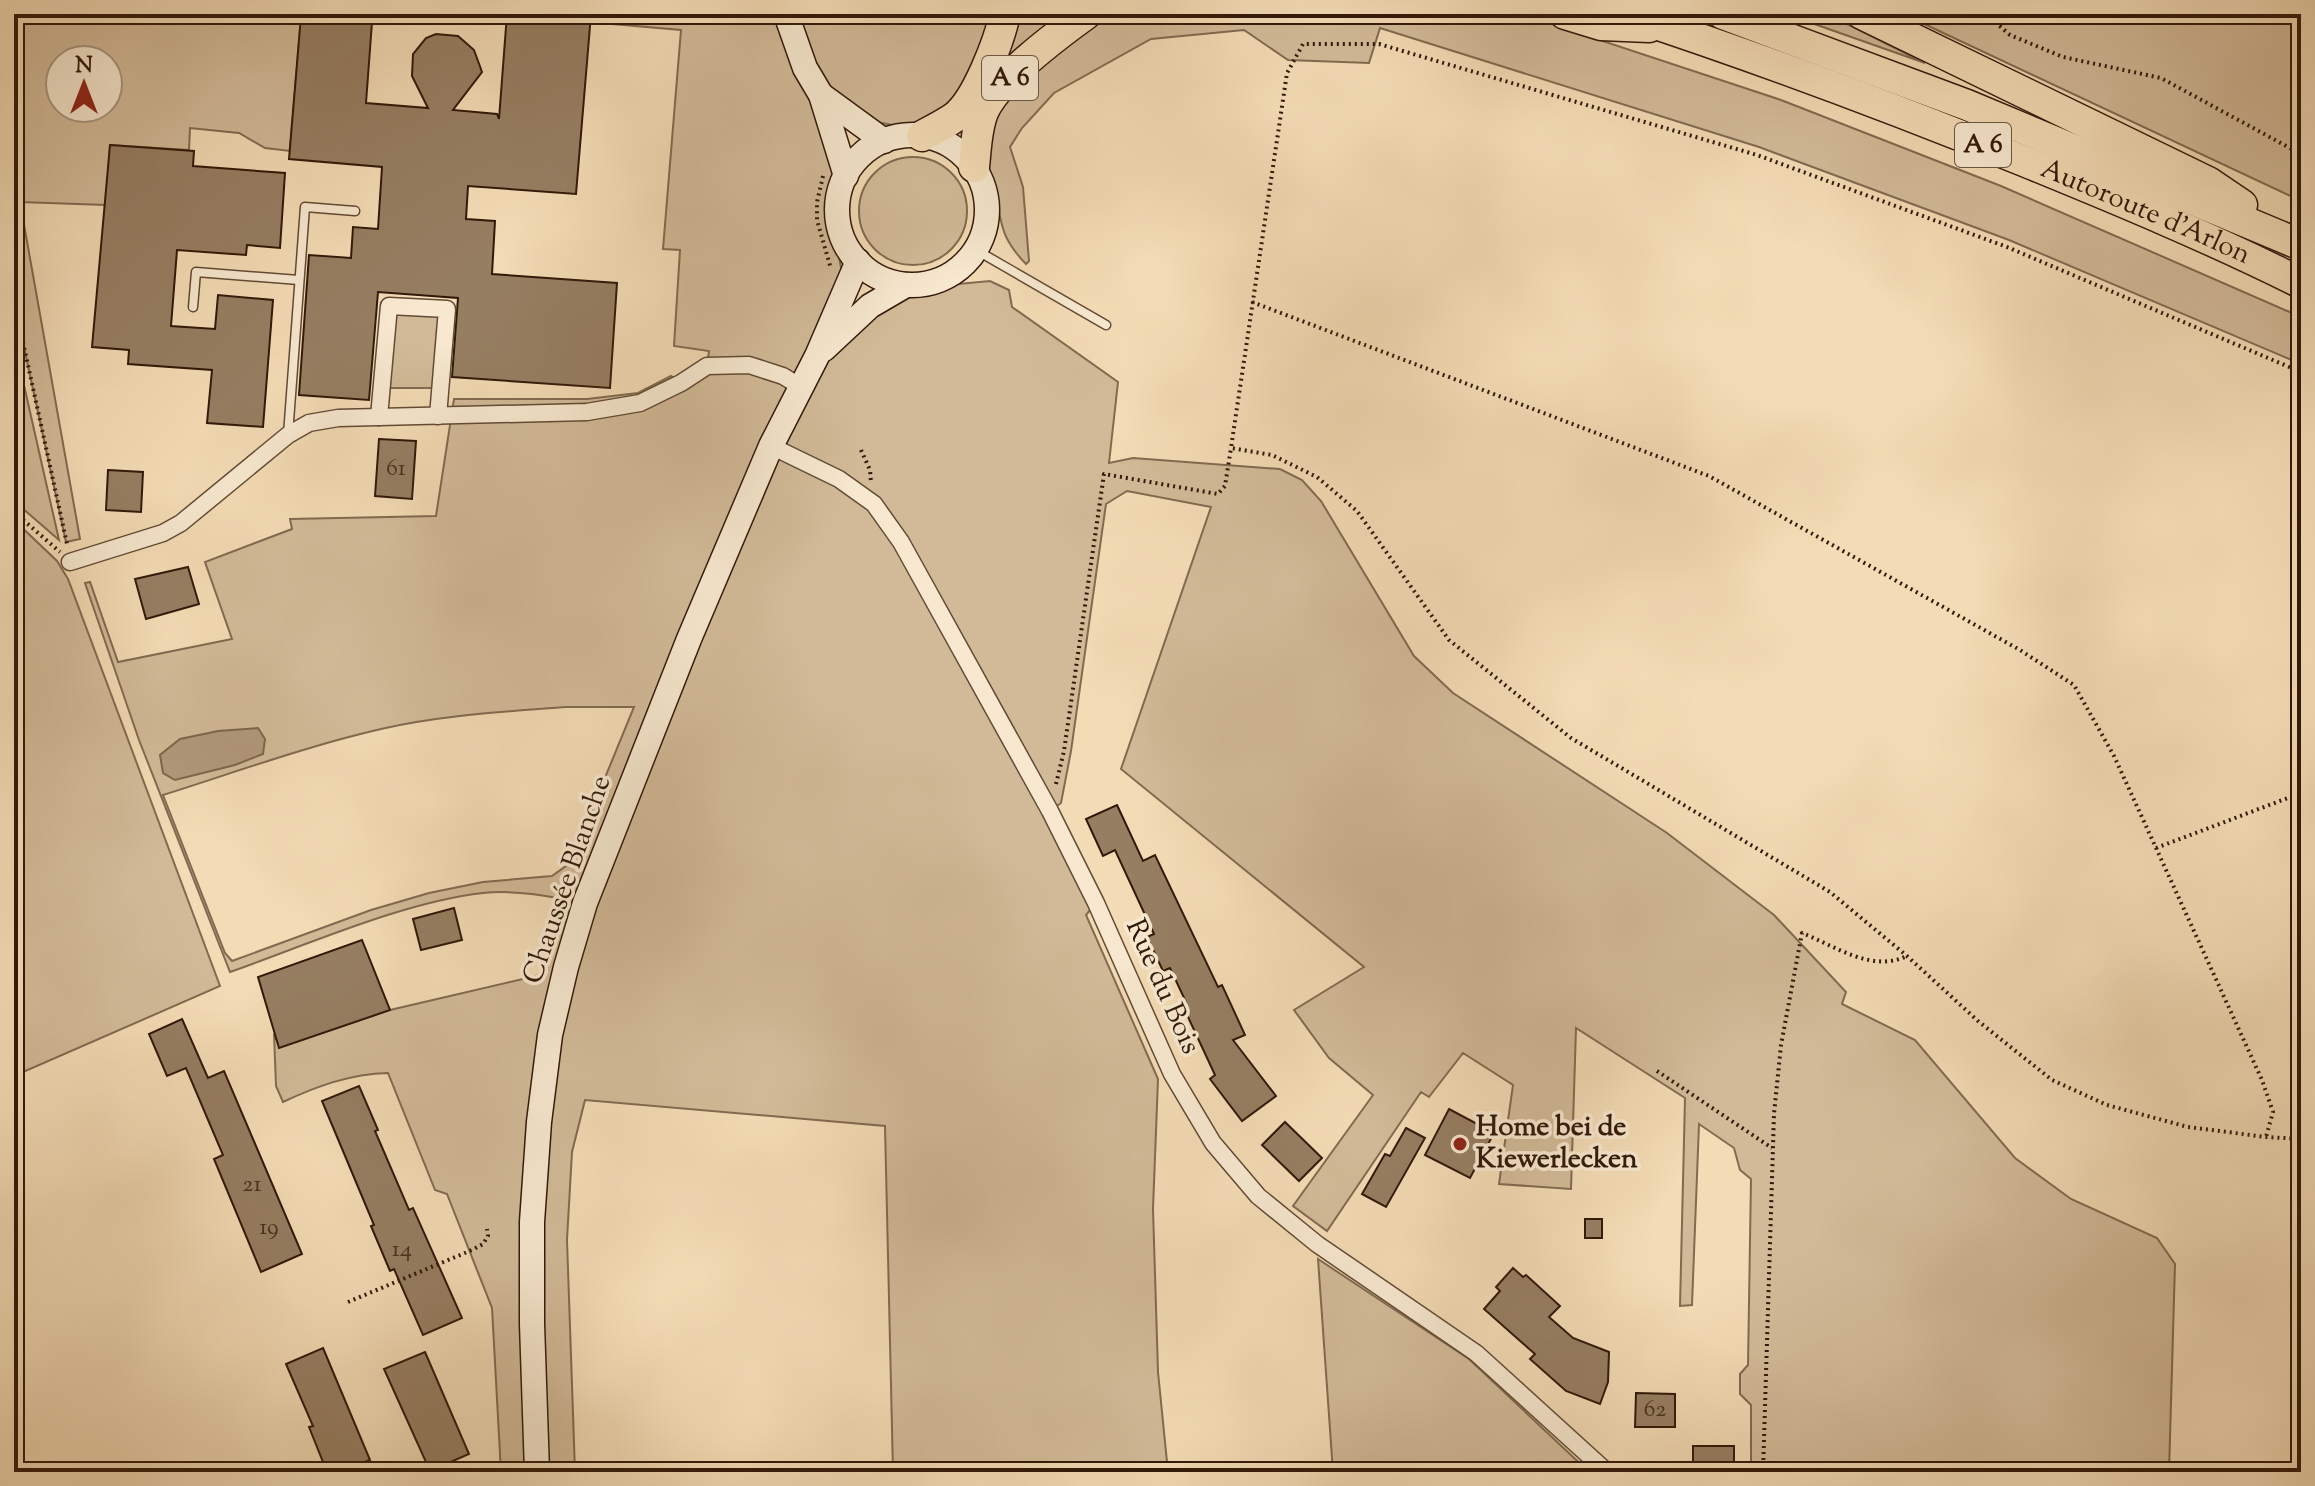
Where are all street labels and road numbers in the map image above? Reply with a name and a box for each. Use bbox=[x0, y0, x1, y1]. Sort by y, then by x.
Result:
road number: A 6 bbox=[982, 56, 1038, 100]
road number: A 6 bbox=[1955, 123, 2011, 167]
street label: Autoroute d'Arlon bbox=[2034, 150, 2257, 276]
street label: Chaussée Blanche bbox=[514, 770, 622, 990]
street label: Rue du Bois bbox=[1114, 913, 1210, 1061]

